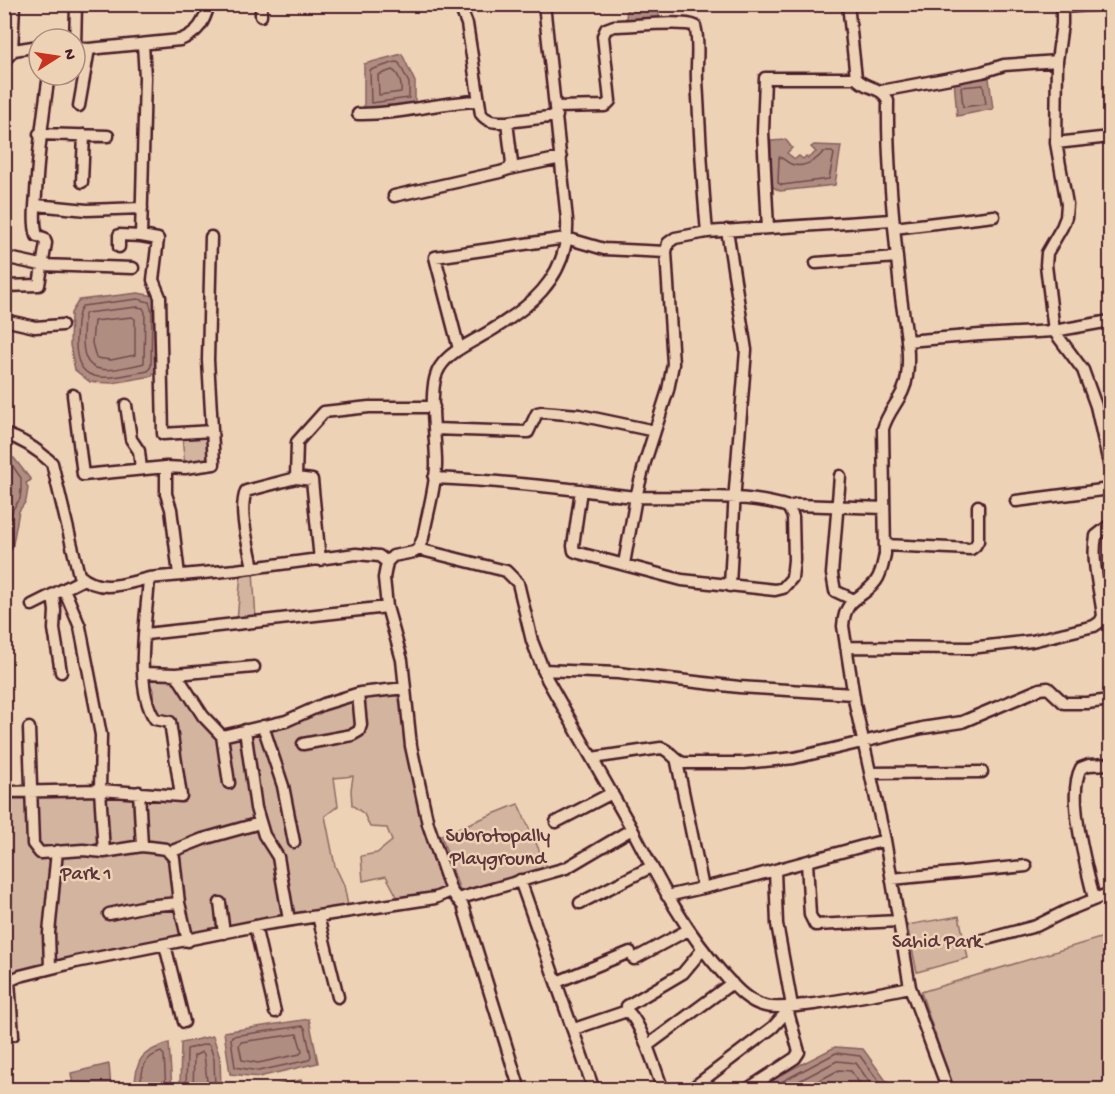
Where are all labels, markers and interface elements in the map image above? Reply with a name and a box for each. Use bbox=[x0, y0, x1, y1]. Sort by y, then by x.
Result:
north arrow bbox=[27, 27, 87, 87]
text: N bbox=[58, 48, 79, 62]
park label: Subrotopally Playground bbox=[446, 826, 551, 872]
park label: Park 1 bbox=[60, 864, 111, 887]
park label: Sahid Park bbox=[892, 932, 984, 955]

